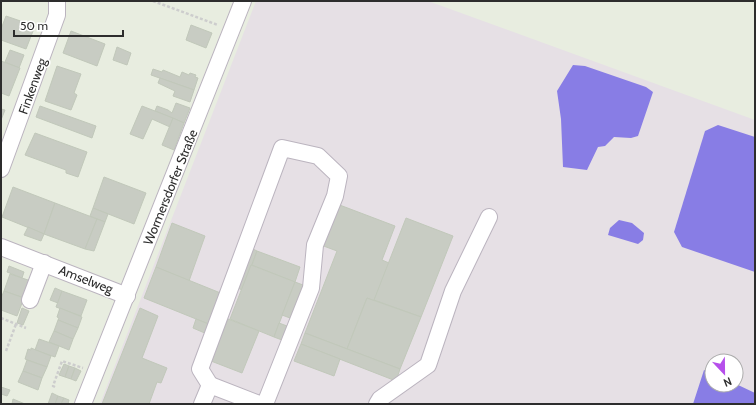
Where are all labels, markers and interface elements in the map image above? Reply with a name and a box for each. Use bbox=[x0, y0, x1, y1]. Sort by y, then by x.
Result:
scale bar bbox=[14, 12, 123, 38]
text: 50 m bbox=[20, 18, 48, 33]
street label: Finkenweg bbox=[14, 55, 50, 116]
street label: Wormersdorfer Straße bbox=[140, 127, 201, 247]
street label: Amselweg bbox=[57, 261, 116, 297]
north arrow bbox=[704, 353, 744, 393]
text: N bbox=[722, 374, 734, 390]

